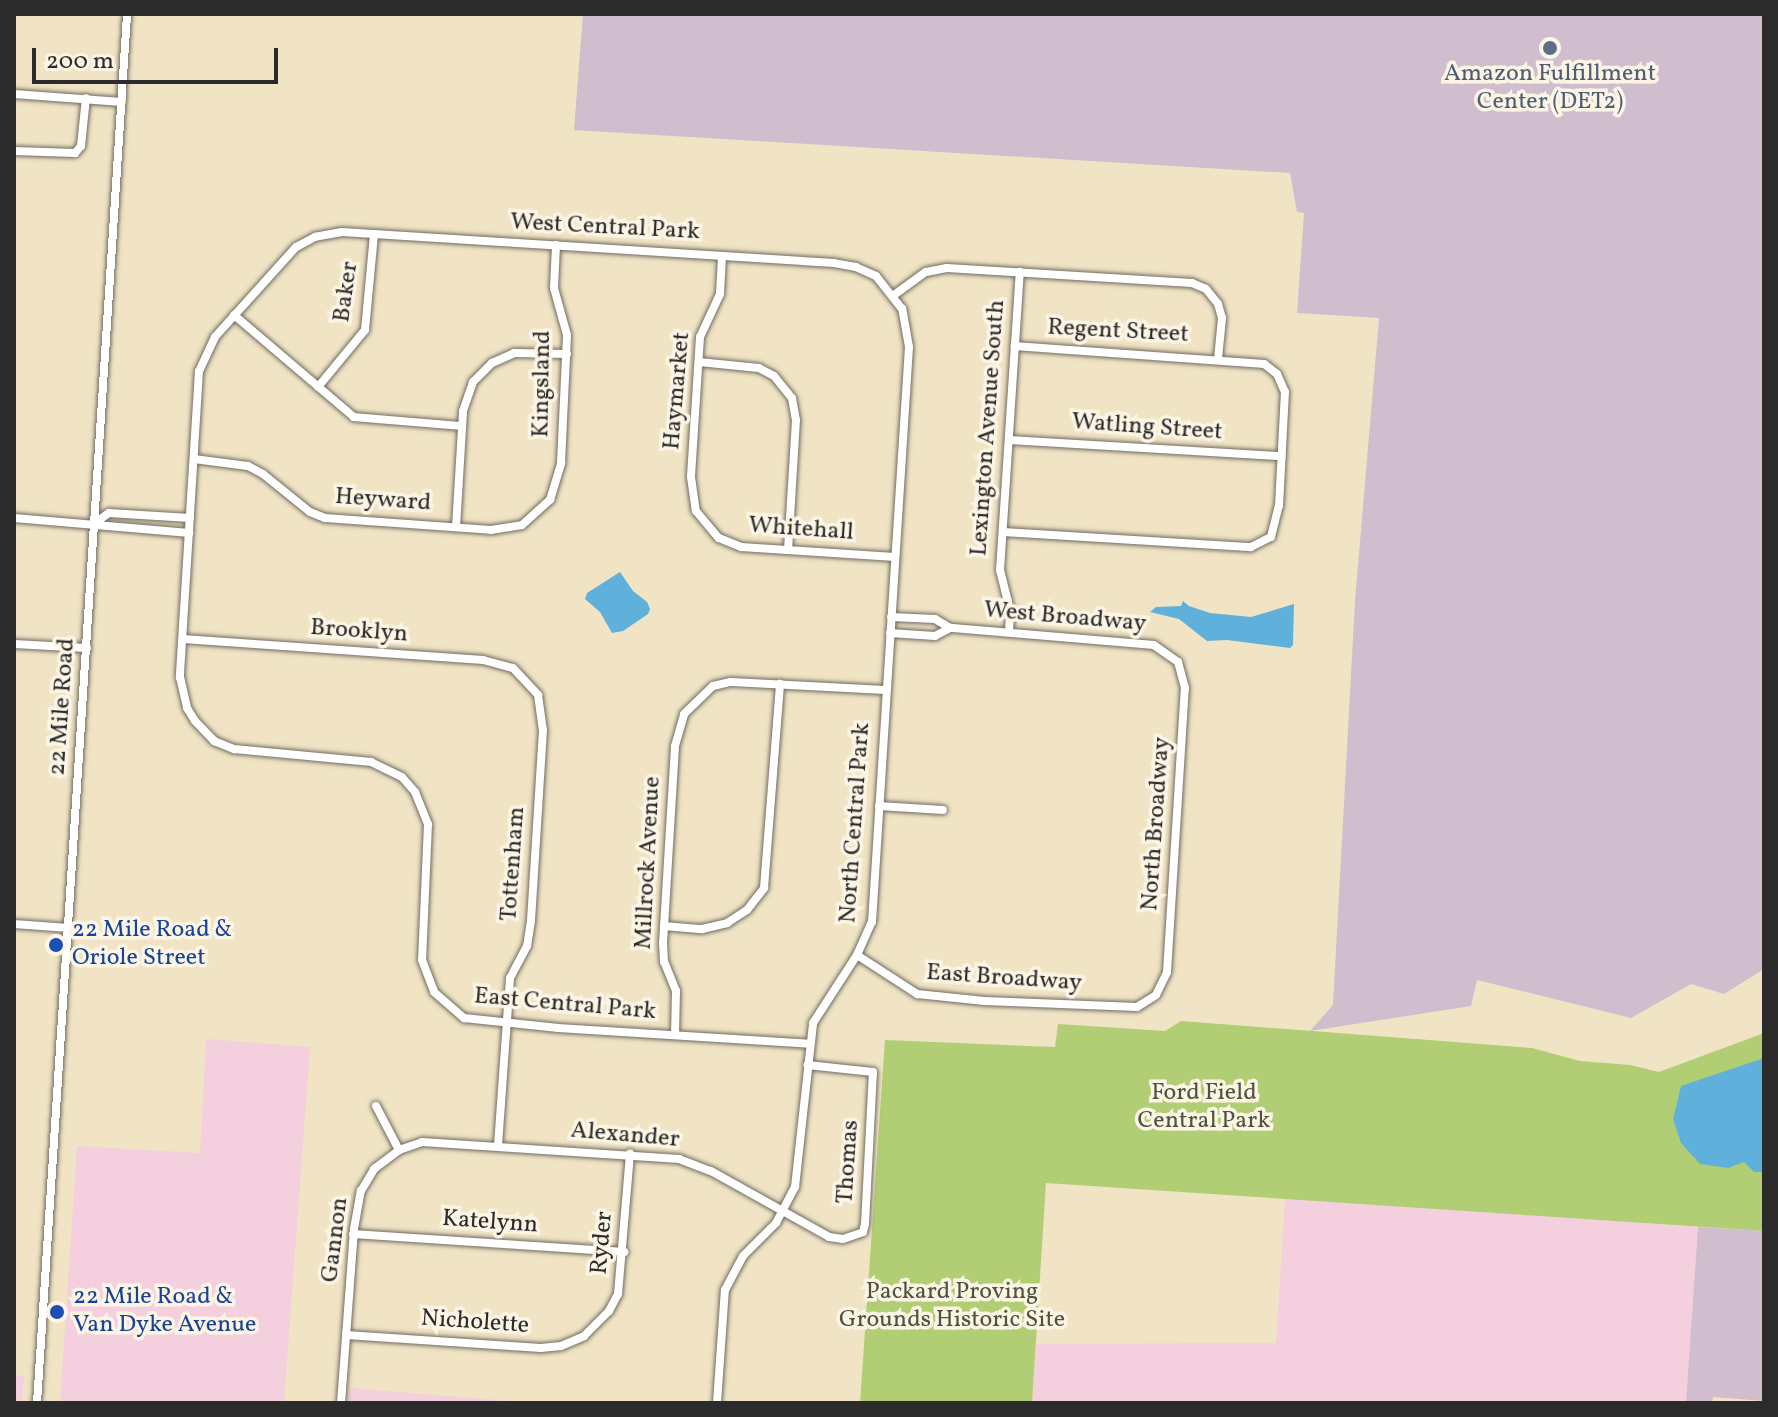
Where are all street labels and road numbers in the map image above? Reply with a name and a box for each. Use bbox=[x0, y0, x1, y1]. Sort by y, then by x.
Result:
street label: West Central Park bbox=[509, 209, 701, 247]
street label: Baker bbox=[328, 260, 366, 324]
street label: Lexington Avenue South bbox=[966, 299, 1012, 557]
street label: Regent Street bbox=[1047, 314, 1189, 350]
street label: Kingsland bbox=[528, 330, 558, 438]
street label: Haymarket bbox=[659, 331, 697, 451]
street label: Watling Street bbox=[1071, 408, 1223, 448]
street label: Heyward bbox=[334, 483, 432, 519]
street label: Whitehall bbox=[747, 512, 855, 548]
street label: West Broadway bbox=[983, 597, 1147, 639]
street label: Brooklyn bbox=[309, 614, 409, 650]
street label: 22 Mile Road bbox=[44, 637, 82, 777]
street label: North Central Park bbox=[835, 722, 877, 924]
street label: North Broadway bbox=[1137, 736, 1177, 912]
street label: Millrock Avenue bbox=[630, 776, 668, 950]
street label: Tottenham bbox=[496, 806, 532, 922]
street label: East Broadway bbox=[925, 959, 1083, 999]
street label: East Central Park bbox=[473, 983, 657, 1027]
street label: Alexander bbox=[569, 1117, 681, 1155]
street label: Thomas bbox=[832, 1119, 866, 1205]
street label: Gannon bbox=[317, 1196, 355, 1284]
street label: Katelynn bbox=[441, 1205, 539, 1241]
street label: Ryder bbox=[586, 1210, 620, 1276]
street label: Nicholette bbox=[420, 1305, 530, 1341]

